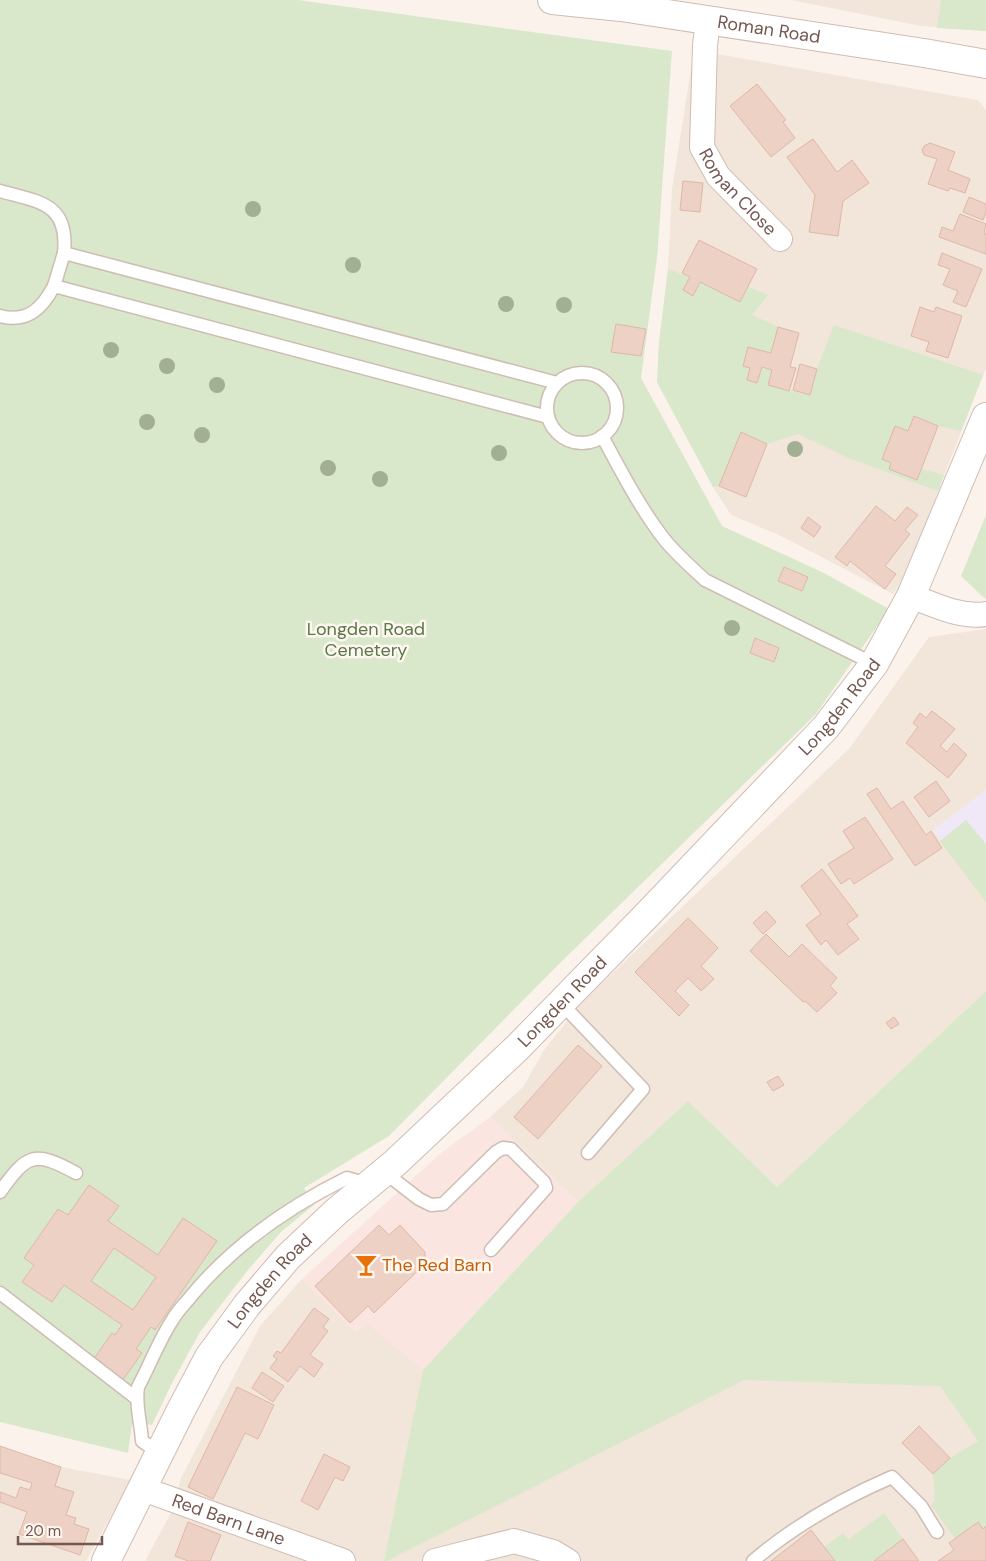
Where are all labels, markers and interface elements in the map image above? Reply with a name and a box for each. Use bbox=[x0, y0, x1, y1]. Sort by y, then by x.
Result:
street label: Roman Road bbox=[716, 10, 822, 49]
street label: Roman Close bbox=[693, 144, 782, 241]
park label: Longden Road Cemetery bbox=[307, 617, 425, 662]
street label: Longden Road bbox=[793, 653, 886, 761]
street label: Longden Road bbox=[512, 951, 612, 1052]
street label: Longden Road bbox=[222, 1228, 317, 1333]
bar icon: The Red Barn bbox=[353, 1252, 379, 1278]
place label: The Red Barn bbox=[382, 1253, 492, 1277]
street label: Red Barn Lane bbox=[169, 1488, 289, 1551]
scale bar bbox=[18, 1514, 101, 1546]
text: 20 m bbox=[25, 1521, 61, 1541]

